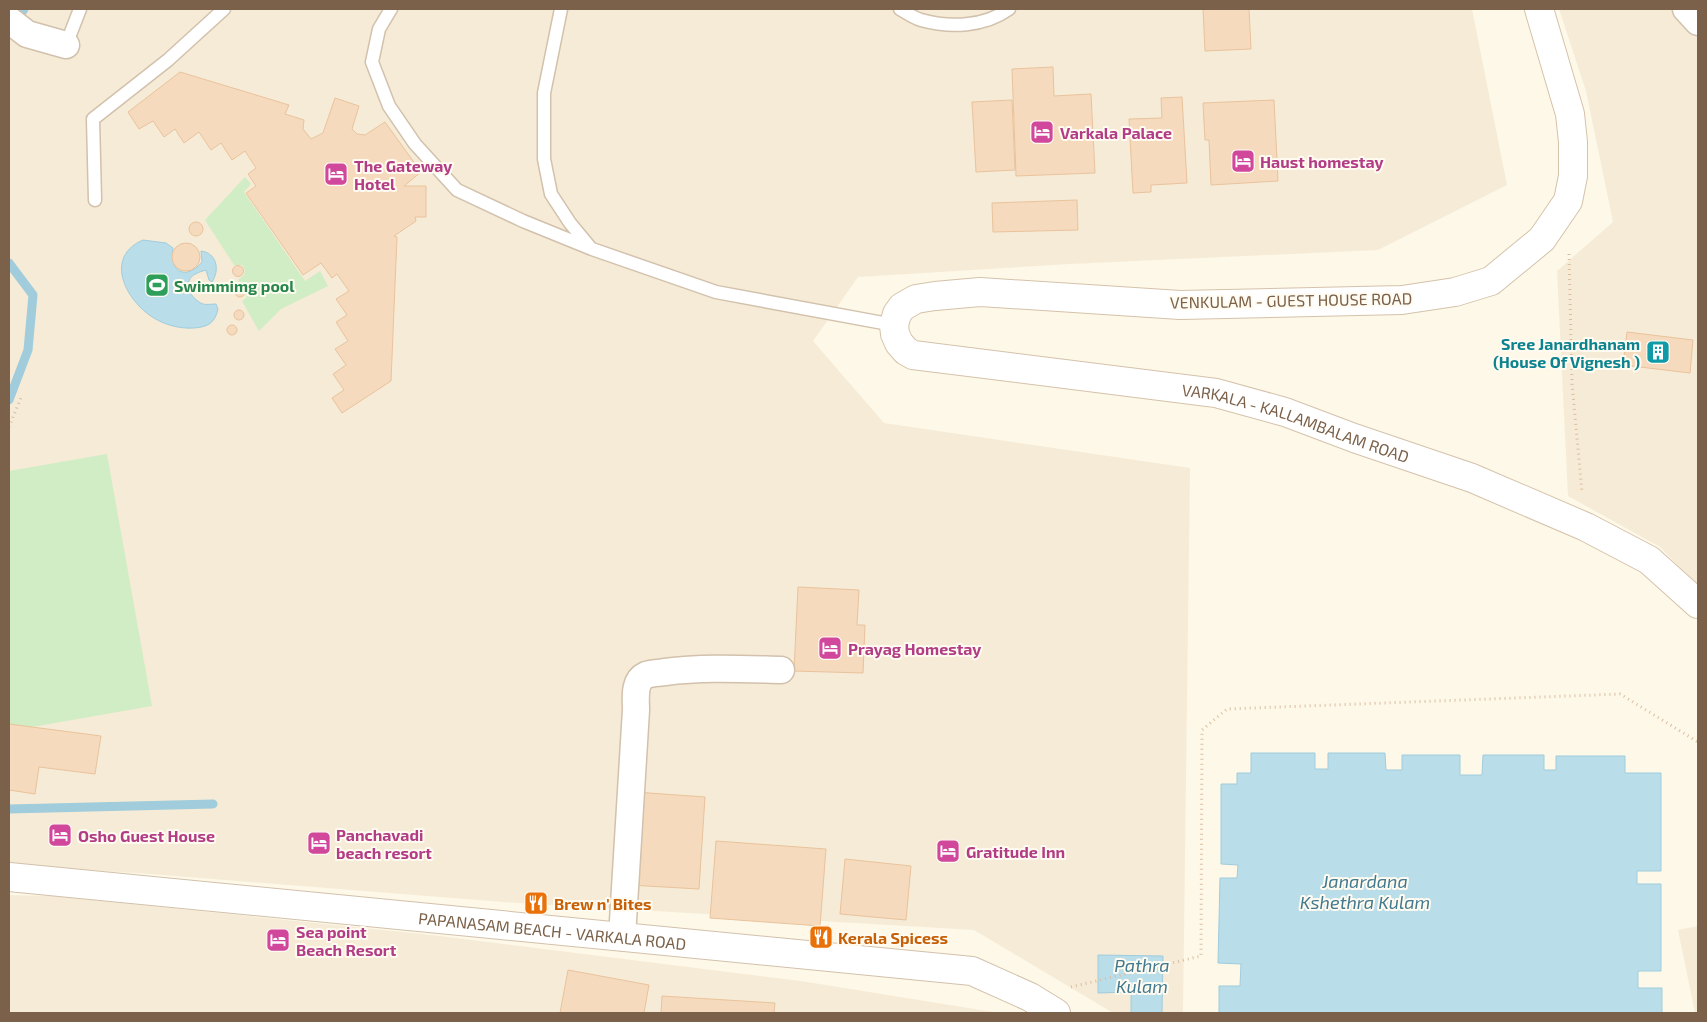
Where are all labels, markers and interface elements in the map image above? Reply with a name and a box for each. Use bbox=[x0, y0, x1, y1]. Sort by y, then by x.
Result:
hotel icon: Varkala Palace bbox=[1029, 119, 1055, 145]
place label: Varkala Palace bbox=[1060, 123, 1172, 142]
hotel icon: Haust homestay bbox=[1230, 148, 1256, 174]
place label: Haust homestay bbox=[1260, 152, 1384, 172]
place label: The Gateway Hotel bbox=[354, 156, 452, 193]
hotel icon: The Gateway Hotel bbox=[323, 161, 349, 187]
sports icon: Swimmimg pool bbox=[144, 272, 170, 298]
place label: Swimmimg pool bbox=[174, 276, 295, 295]
street label: VENKULAM - GUEST HOUSE ROAD bbox=[1170, 288, 1412, 312]
place label: Sree Janardhanam (House Of Vignesh ) bbox=[1493, 334, 1640, 371]
building icon: Sree Janardhanam (House Of Vignesh ) bbox=[1645, 339, 1671, 365]
street label: VARKALA - KALLAMBALAM ROAD bbox=[1181, 379, 1412, 466]
hotel icon: Prayag Homestay bbox=[817, 635, 843, 661]
place label: Prayag Homestay bbox=[848, 639, 981, 659]
hotel icon: Osho Guest House bbox=[47, 822, 73, 848]
place label: Panchavadi beach resort bbox=[336, 825, 432, 862]
place label: Osho Guest House bbox=[78, 826, 215, 845]
hotel icon: Panchavadi beach resort bbox=[306, 830, 332, 856]
hotel icon: Gratitude Inn bbox=[935, 838, 961, 864]
place label: Gratitude Inn bbox=[966, 842, 1065, 861]
water label: Janardana Kshethra Kulam bbox=[1300, 870, 1430, 913]
restaurant icon: Brew n' Bites bbox=[523, 890, 549, 916]
place label: Brew n' Bites bbox=[554, 894, 652, 913]
street label: PAPANASAM BEACH - VARKALA ROAD bbox=[418, 908, 687, 953]
place label: Sea point Beach Resort bbox=[296, 922, 397, 959]
restaurant icon: Kerala Spicess bbox=[808, 924, 834, 950]
hotel icon: Sea point Beach Resort bbox=[265, 927, 291, 953]
place label: Kerala Spicess bbox=[838, 928, 948, 947]
water label: Pathra Kulam bbox=[1114, 954, 1170, 997]

